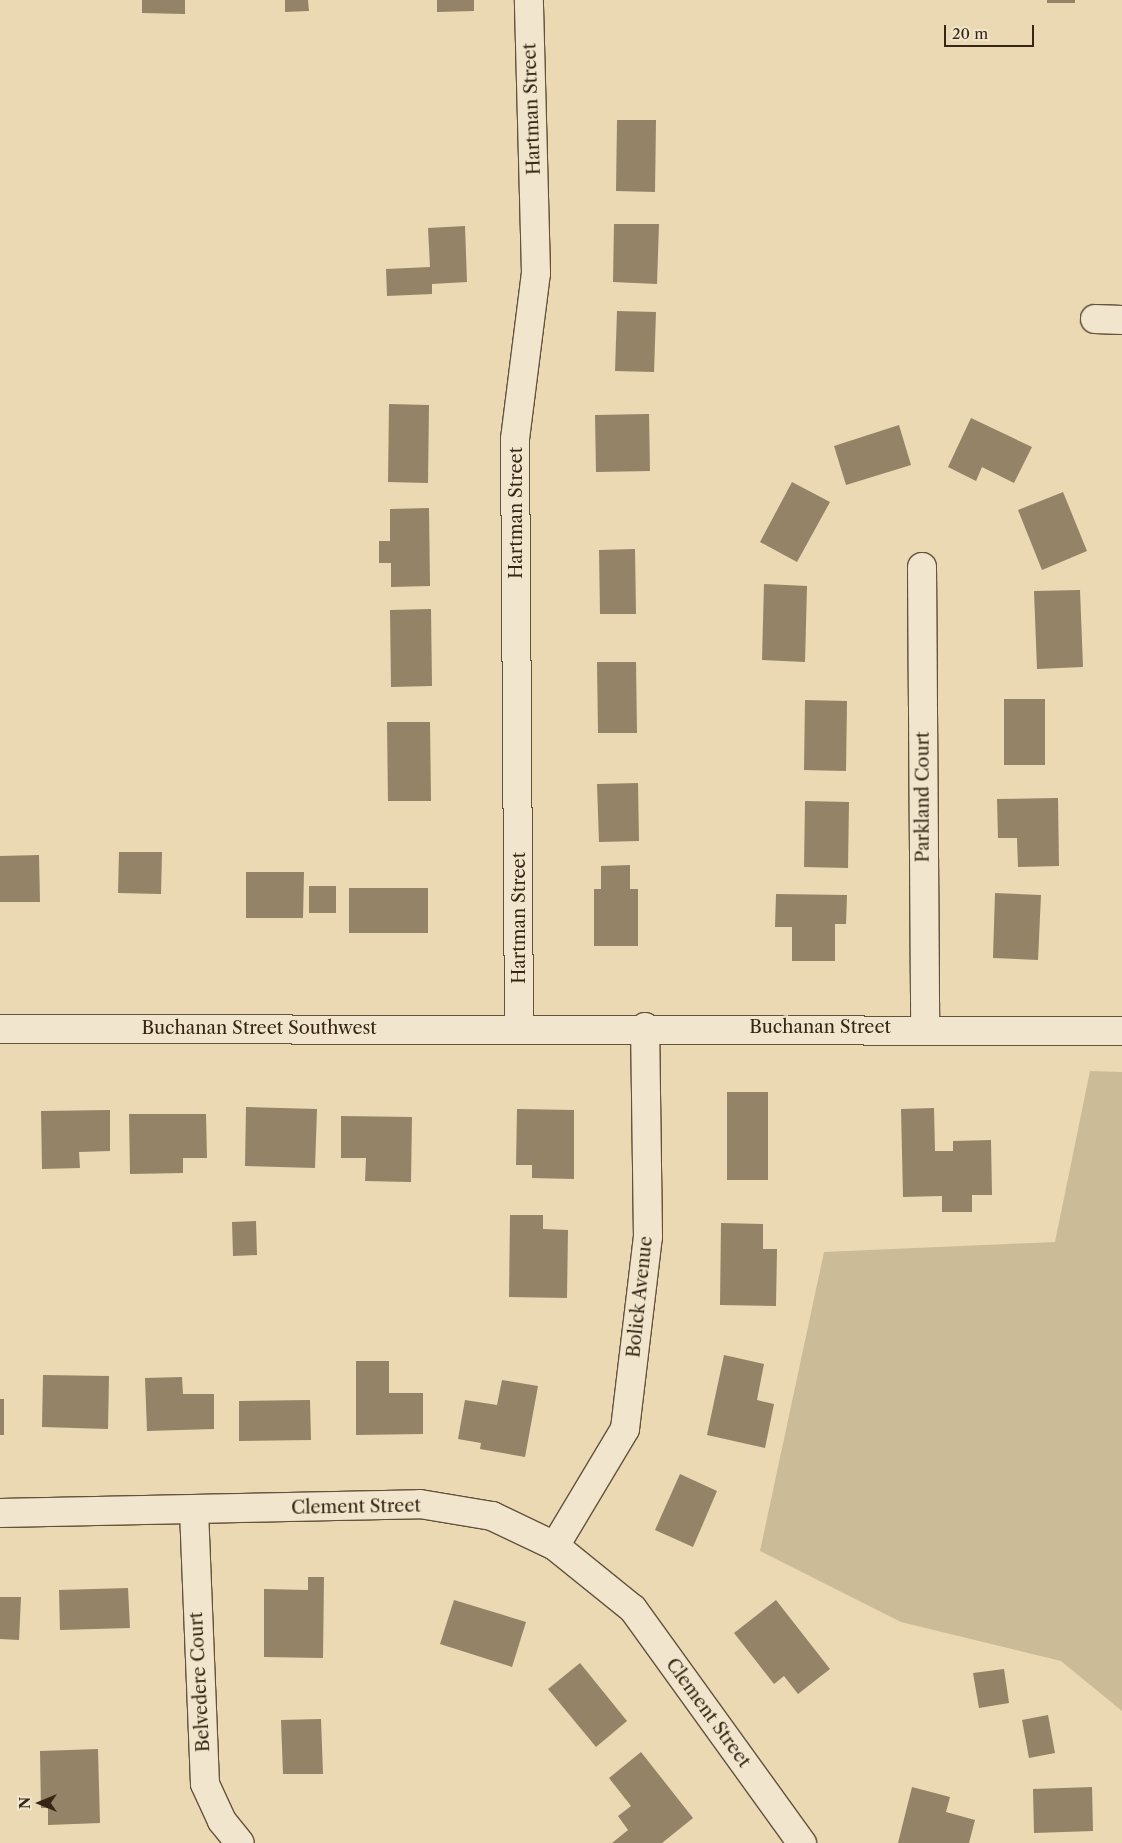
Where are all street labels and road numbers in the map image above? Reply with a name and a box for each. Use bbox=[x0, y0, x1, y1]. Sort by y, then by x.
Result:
street label: Hartman Street bbox=[519, 43, 545, 175]
street label: Hartman Street bbox=[505, 447, 527, 579]
street label: Parkland Court bbox=[912, 732, 934, 862]
street label: Hartman Street bbox=[508, 852, 530, 984]
street label: Buchanan Street bbox=[749, 1016, 891, 1038]
street label: Buchanan Street Southwest bbox=[141, 1017, 377, 1039]
street label: Bolick Avenue bbox=[623, 1235, 657, 1359]
street label: Clement Street bbox=[291, 1495, 421, 1519]
street label: Belvedere Court bbox=[186, 1611, 214, 1753]
street label: Clement Street bbox=[661, 1654, 755, 1772]

